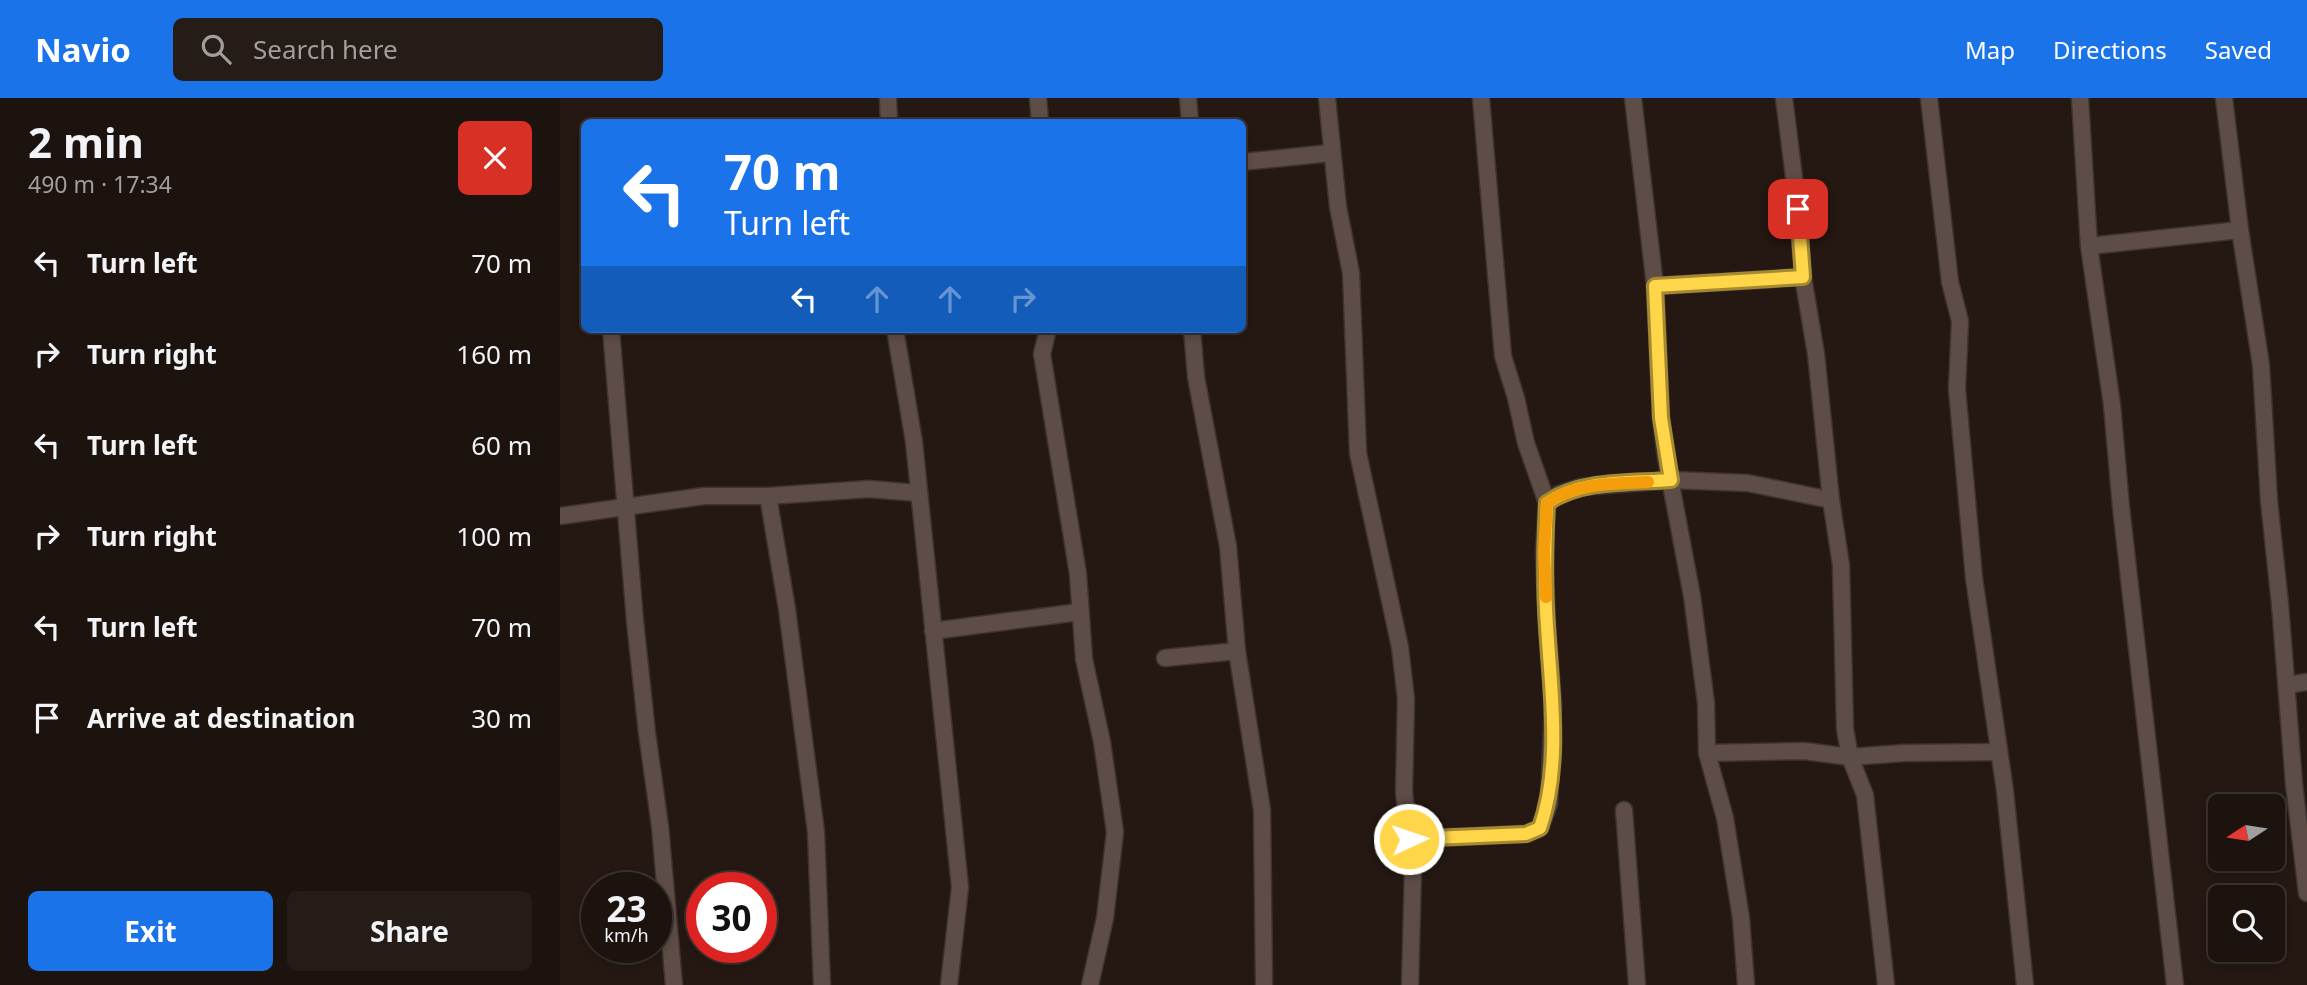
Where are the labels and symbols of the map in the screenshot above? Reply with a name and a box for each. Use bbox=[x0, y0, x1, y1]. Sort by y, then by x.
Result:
pin bbox=[1768, 179, 1828, 239]
north arrow bbox=[2208, 794, 2286, 872]
position arrow bbox=[1372, 802, 1446, 876]
speed limit sign: 30 bbox=[686, 872, 777, 963]

